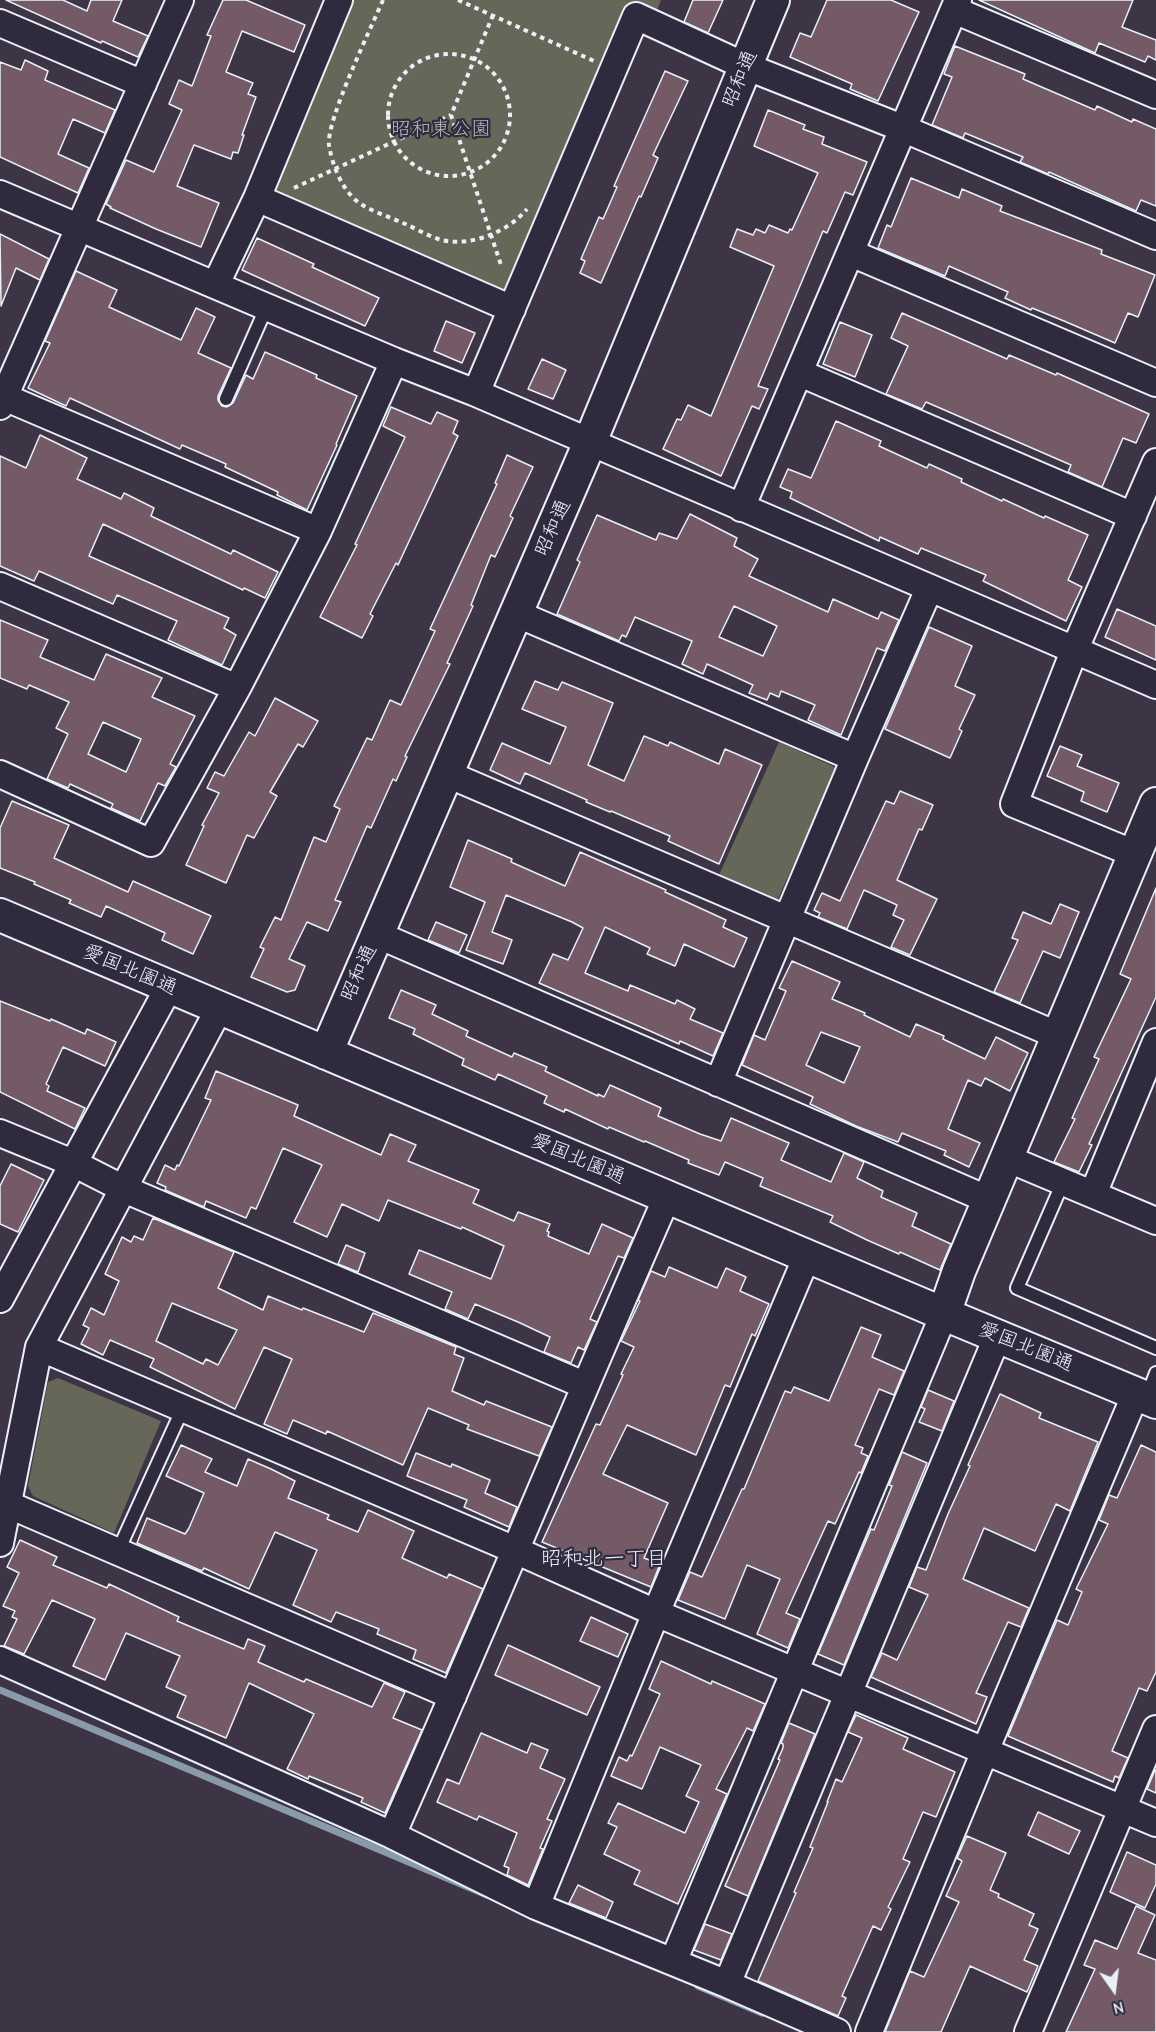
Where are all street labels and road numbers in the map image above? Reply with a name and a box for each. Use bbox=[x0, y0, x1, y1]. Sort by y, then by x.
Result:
street label: 昭和通 bbox=[717, 47, 763, 111]
street label: 昭和通 bbox=[530, 496, 576, 560]
street label: 愛国北園通 bbox=[79, 939, 181, 1001]
street label: 昭和通 bbox=[336, 941, 382, 1005]
street label: 愛国北園通 bbox=[527, 1128, 629, 1190]
street label: 愛国北園通 bbox=[975, 1317, 1077, 1377]

